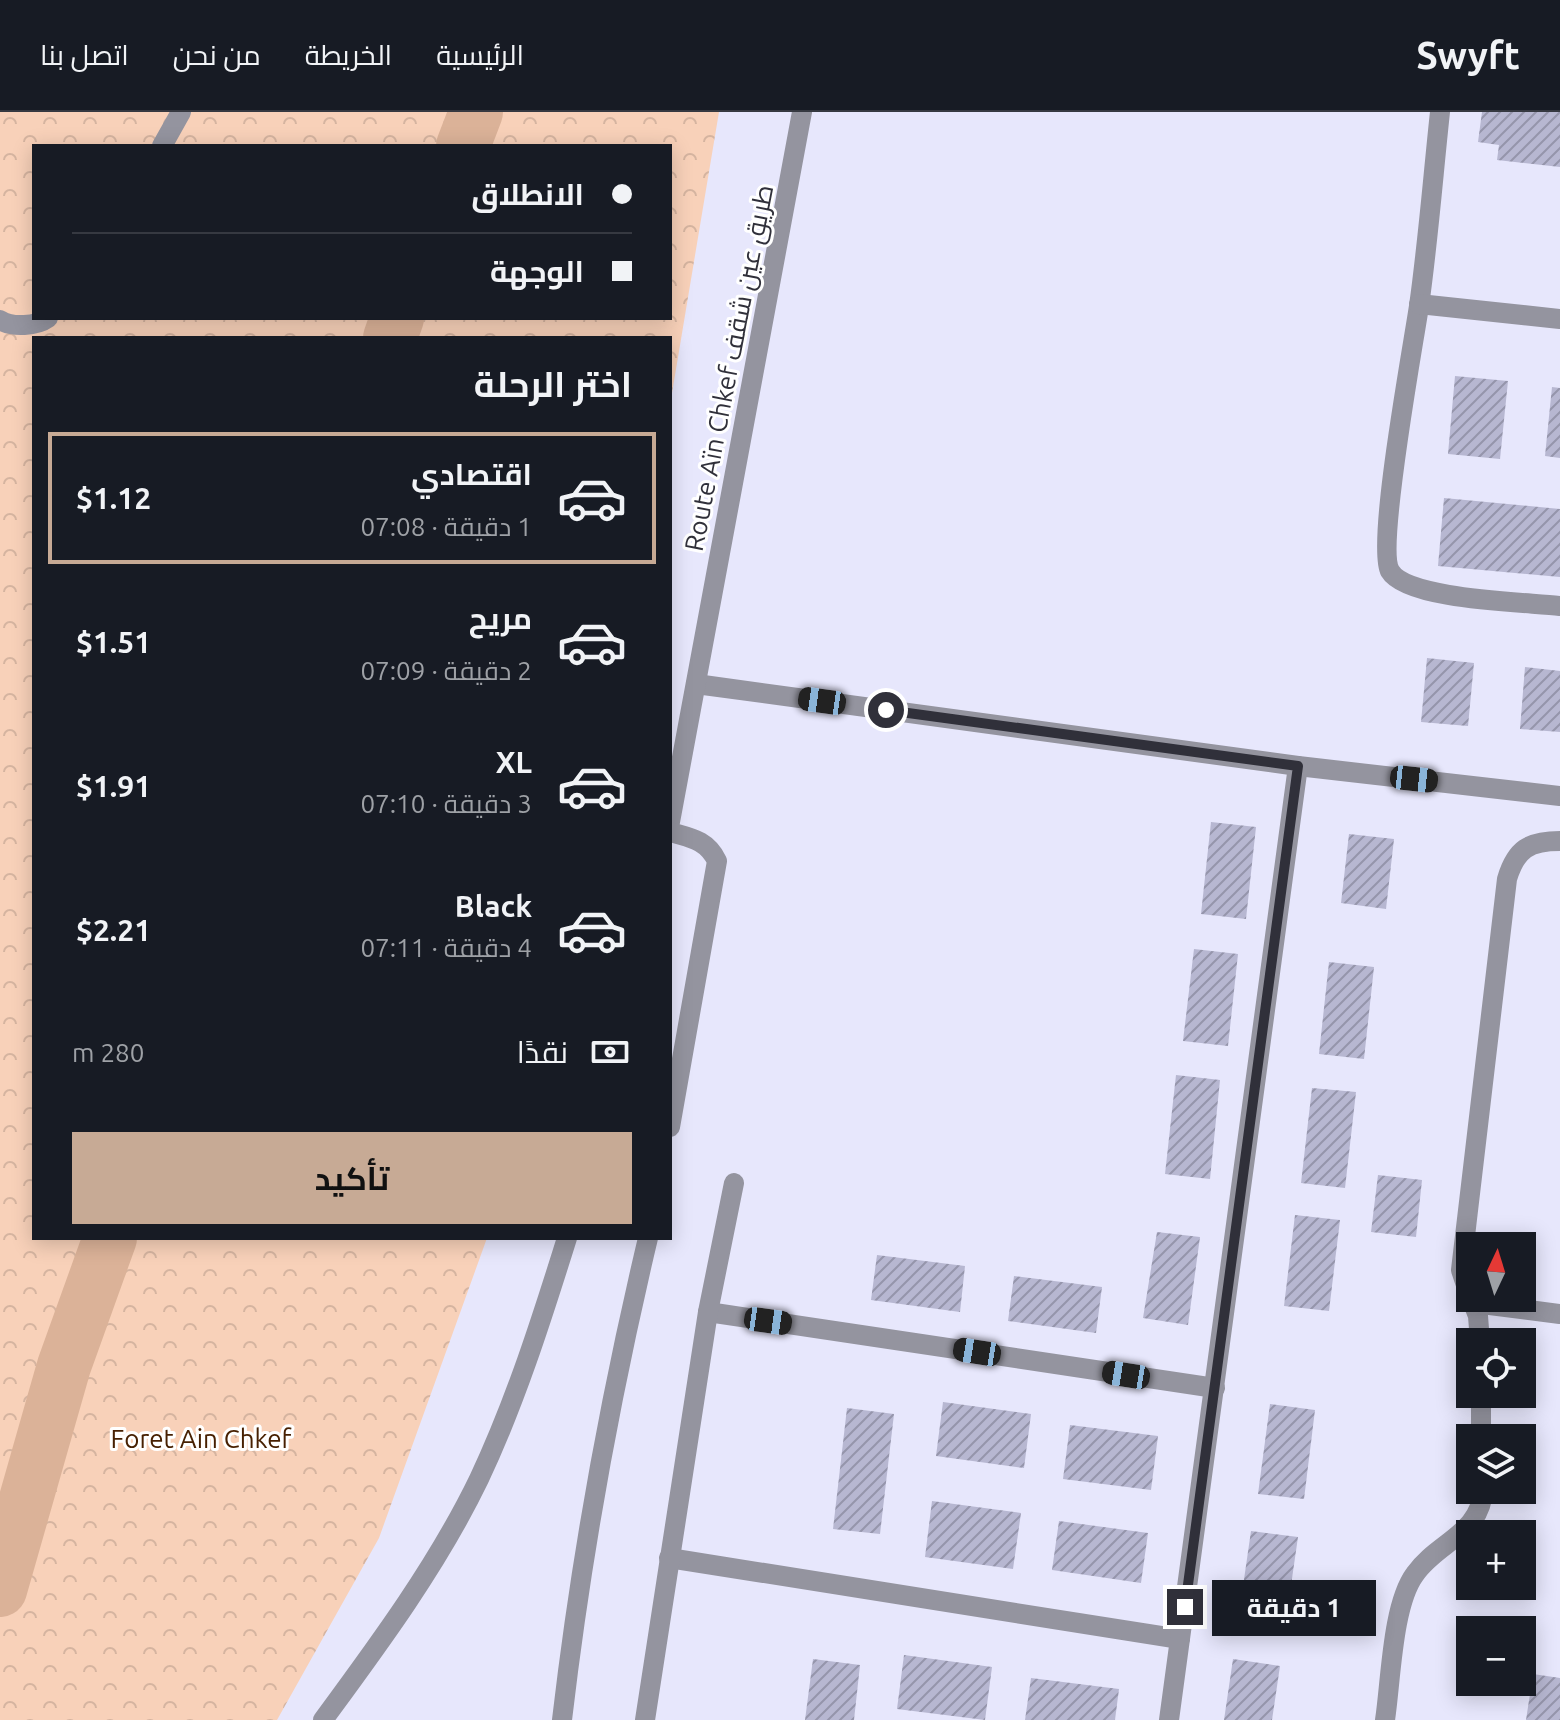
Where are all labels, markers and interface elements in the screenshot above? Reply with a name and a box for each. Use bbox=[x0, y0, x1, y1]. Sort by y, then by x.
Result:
text: Swyft bbox=[1416, 34, 1520, 76]
text: اتصل بنا bbox=[40, 39, 129, 70]
text: من نحن bbox=[173, 39, 261, 70]
text: الخريطة bbox=[305, 39, 392, 70]
text: الرئيسية bbox=[436, 39, 524, 70]
text: الانطلاق bbox=[471, 177, 584, 211]
street label: Route Aïn Chkef طريق عين شقف bbox=[679, 182, 780, 554]
text: الوجهة bbox=[490, 254, 584, 288]
text: اختر الرحلة bbox=[474, 363, 632, 404]
text: اقتصادي bbox=[411, 457, 532, 491]
icon: car bbox=[556, 462, 628, 534]
text: $1.12 bbox=[76, 481, 151, 515]
text: 1 دقيقة · 07:08 bbox=[360, 512, 532, 541]
text: مريح bbox=[469, 601, 532, 635]
icon: car bbox=[556, 606, 628, 678]
text: $1.51 bbox=[76, 625, 151, 659]
text: 2 دقيقة · 07:09 bbox=[360, 656, 532, 685]
car bbox=[797, 686, 847, 716]
route start bbox=[868, 692, 904, 728]
text: XL bbox=[496, 745, 532, 779]
icon: car bbox=[556, 750, 628, 822]
car bbox=[1389, 765, 1439, 793]
text: $1.91 bbox=[76, 769, 151, 803]
text: 3 دقيقة · 07:10 bbox=[360, 789, 532, 818]
text: Black bbox=[455, 889, 532, 923]
icon: car bbox=[556, 894, 628, 966]
text: $2.21 bbox=[76, 913, 151, 947]
text: 4 دقيقة · 07:11 bbox=[360, 933, 532, 962]
icon: cash bbox=[588, 1030, 632, 1074]
text: نقدًا bbox=[517, 1035, 568, 1069]
text: 280 m bbox=[72, 1038, 144, 1067]
button: تأكيد bbox=[72, 1132, 632, 1224]
north arrow bbox=[1456, 1232, 1536, 1312]
map controls bbox=[1456, 1232, 1536, 1696]
car bbox=[743, 1306, 793, 1336]
button: locate bbox=[1456, 1328, 1536, 1408]
car bbox=[951, 1336, 1003, 1368]
car bbox=[1100, 1359, 1152, 1391]
park label: Foret Ain Chkef bbox=[111, 1424, 293, 1453]
button: layers bbox=[1456, 1424, 1536, 1504]
button: + bbox=[1456, 1520, 1536, 1600]
callout: 1 دقيقة bbox=[1213, 1579, 1377, 1635]
route end bbox=[1167, 1589, 1203, 1625]
text: 1 دقيقة bbox=[1247, 1593, 1341, 1622]
button: − bbox=[1456, 1616, 1536, 1696]

